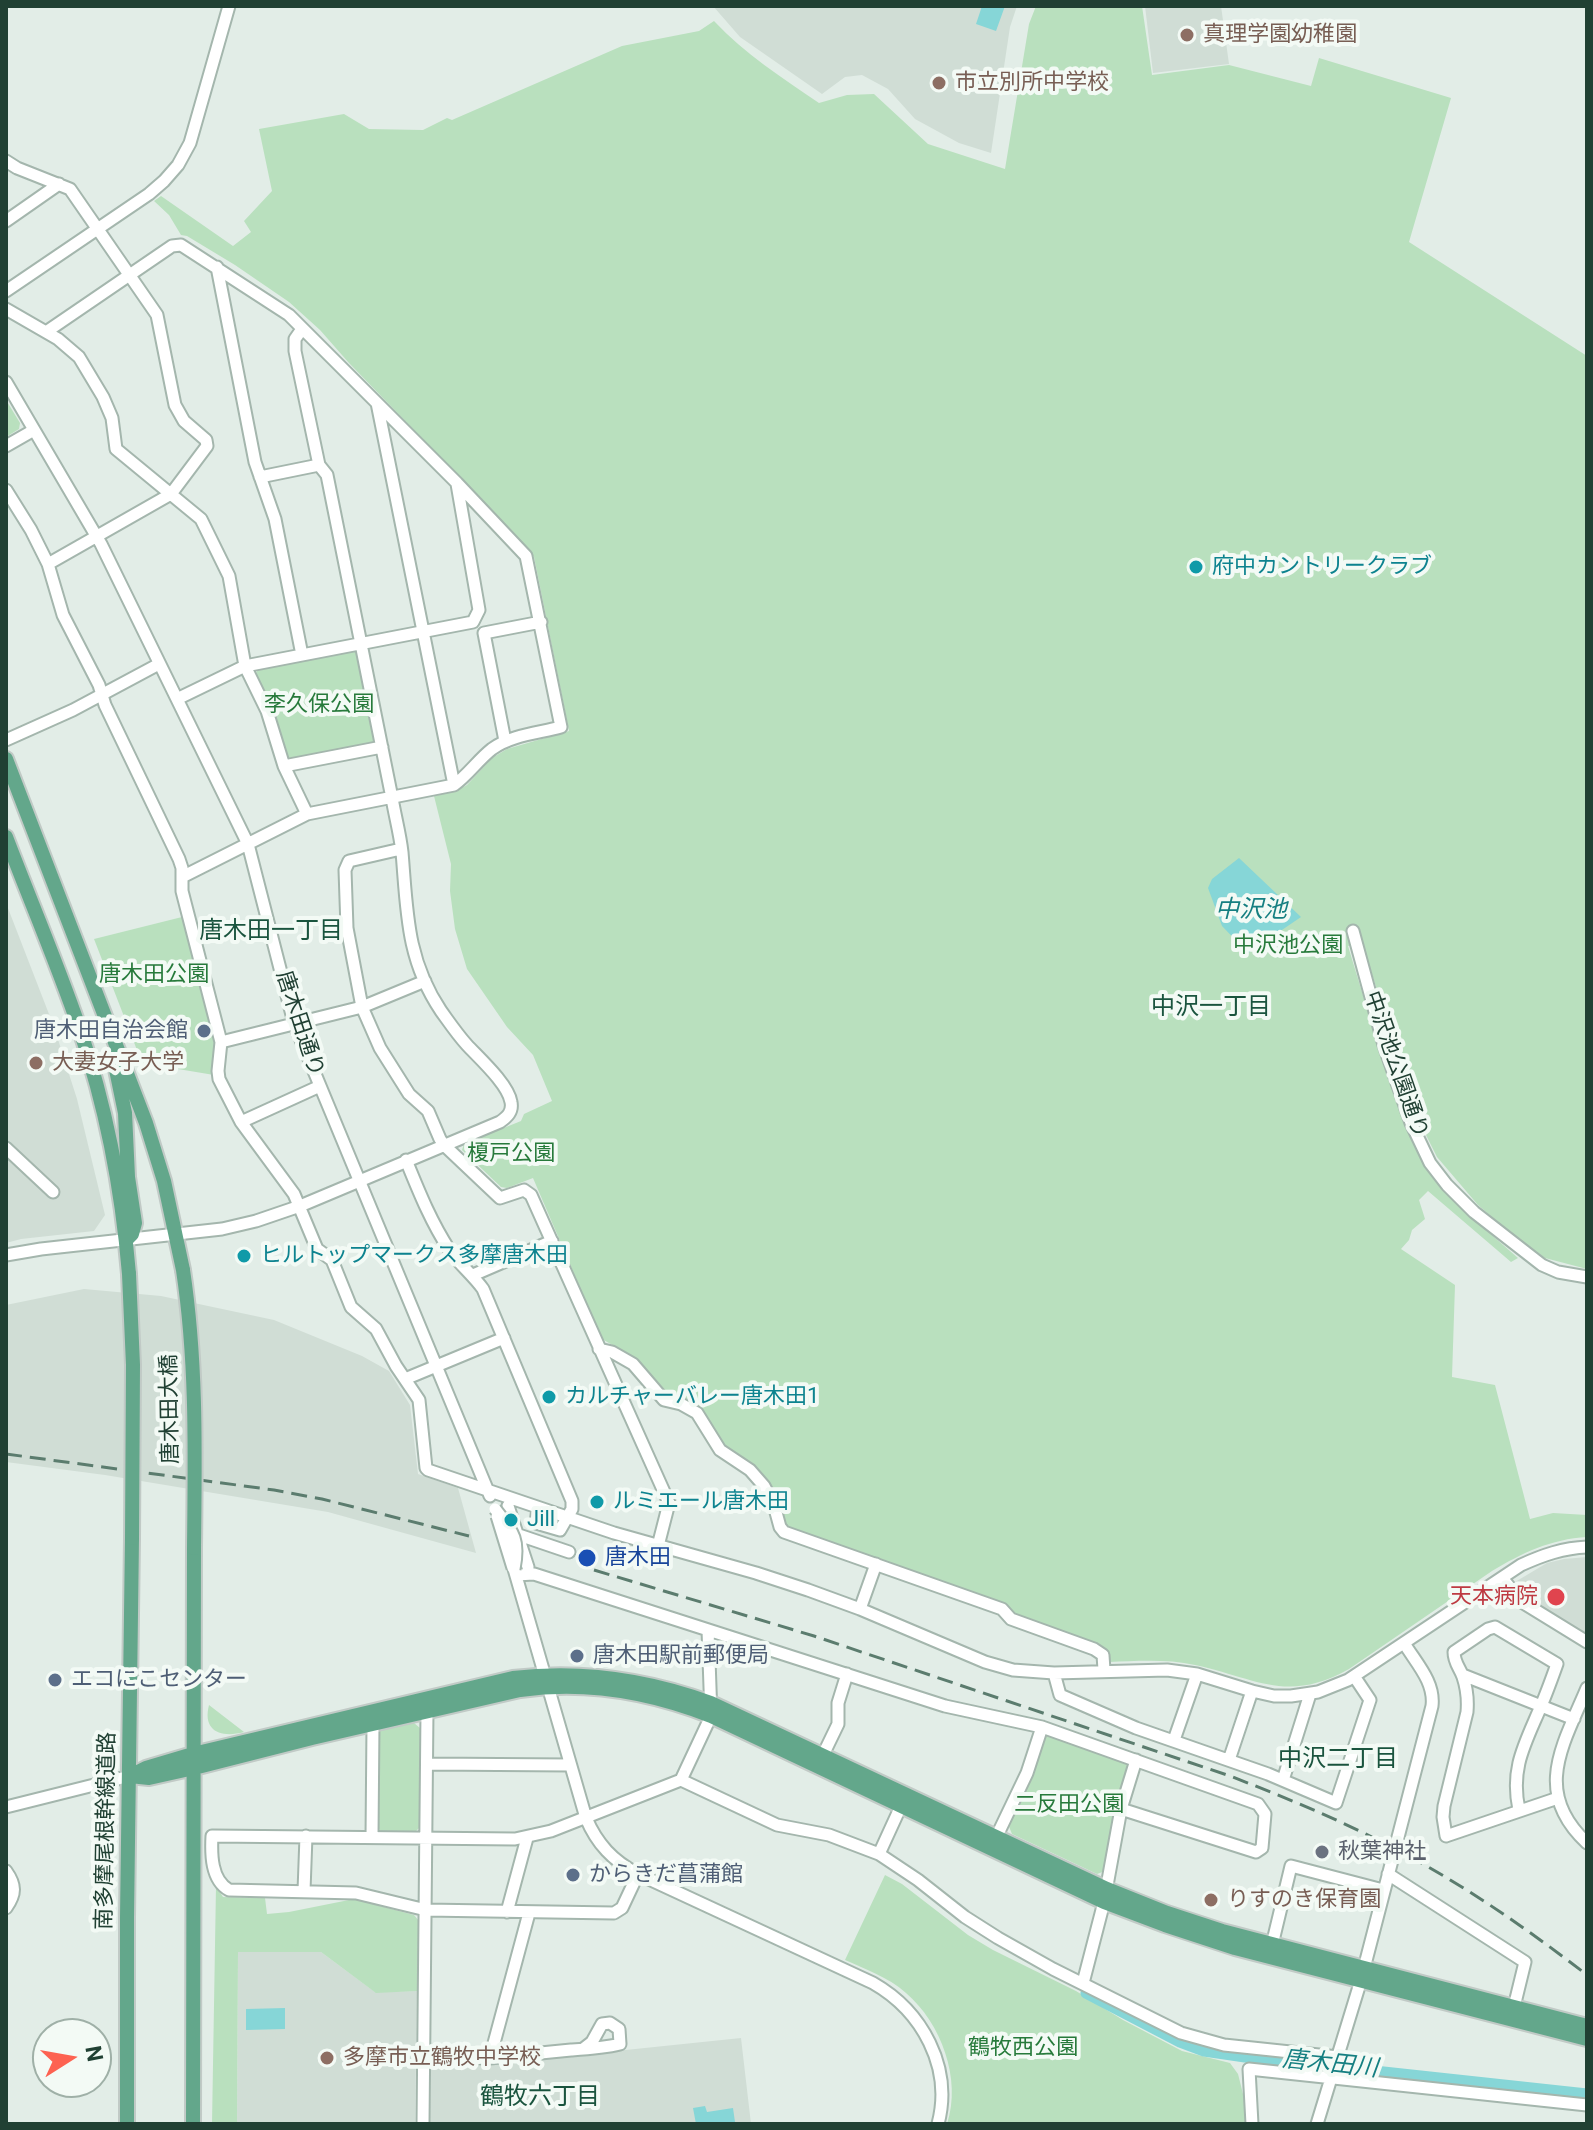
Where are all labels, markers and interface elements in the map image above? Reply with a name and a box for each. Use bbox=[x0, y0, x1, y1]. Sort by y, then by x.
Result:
place label: 真理学園幼稚園 bbox=[1203, 22, 1357, 48]
marker: 真理学園幼稚園 bbox=[1178, 26, 1196, 44]
place label: 市立別所中学校 bbox=[955, 70, 1109, 96]
marker: 市立別所中学校 bbox=[930, 74, 948, 92]
place label: 府中カントリークラブ bbox=[1212, 554, 1432, 580]
marker: 府中カントリークラブ bbox=[1187, 558, 1205, 576]
park label: 李久保公園 bbox=[264, 692, 374, 718]
water label: 中沢池 bbox=[1215, 897, 1287, 925]
district label: 唐木田一丁目 bbox=[199, 918, 343, 946]
park label: 中沢池公園 bbox=[1233, 933, 1343, 959]
park label: 唐木田公園 bbox=[99, 962, 209, 988]
street label: 唐木田通り bbox=[269, 968, 329, 1080]
street label: 中沢池公園通り bbox=[1357, 988, 1433, 1142]
district label: 中沢一丁目 bbox=[1151, 994, 1271, 1022]
place label: 唐木田自治会館 bbox=[34, 1018, 188, 1044]
marker: 唐木田自治会館 bbox=[195, 1022, 213, 1040]
place label: 大妻女子大学 bbox=[52, 1050, 184, 1076]
marker: 大妻女子大学 bbox=[27, 1054, 45, 1072]
park label: 榎戸公園 bbox=[467, 1141, 555, 1167]
place label: ヒルトップマークス多摩唐木田 bbox=[260, 1243, 568, 1269]
marker: ヒルトップマークス多摩唐木田 bbox=[235, 1247, 253, 1265]
street label: 唐木田大橋 bbox=[157, 1354, 185, 1464]
place label: カルチャーバレー唐木田1 bbox=[565, 1384, 819, 1410]
marker: カルチャーバレー唐木田1 bbox=[540, 1388, 558, 1406]
place label: ルミエール唐木田 bbox=[613, 1489, 789, 1515]
marker: ルミエール唐木田 bbox=[588, 1493, 606, 1511]
place label: Jill bbox=[527, 1507, 555, 1533]
marker: Jill bbox=[502, 1511, 520, 1529]
place label: 唐木田 bbox=[605, 1545, 671, 1571]
marker: 唐木田 bbox=[576, 1547, 598, 1569]
place label: 天本病院 bbox=[1450, 1584, 1538, 1610]
marker: 天本病院 bbox=[1545, 1586, 1567, 1608]
place label: 唐木田駅前郵便局 bbox=[593, 1643, 769, 1669]
marker: 唐木田駅前郵便局 bbox=[568, 1647, 586, 1665]
place label: エコにこセンター bbox=[71, 1667, 247, 1693]
marker: エコにこセンター bbox=[46, 1671, 64, 1689]
street label: 南多摩尾根幹線道路 bbox=[92, 1732, 122, 1930]
district label: 中沢二丁目 bbox=[1278, 1746, 1398, 1774]
park label: 二反田公園 bbox=[1014, 1792, 1124, 1818]
place label: 秋葉神社 bbox=[1338, 1839, 1426, 1865]
marker: 秋葉神社 bbox=[1313, 1843, 1331, 1861]
place label: からきだ菖蒲館 bbox=[589, 1862, 743, 1888]
marker: からきだ菖蒲館 bbox=[564, 1866, 582, 1884]
place label: りすのき保育園 bbox=[1227, 1887, 1381, 1913]
marker: りすのき保育園 bbox=[1202, 1891, 1220, 1909]
north arrow bbox=[32, 2018, 112, 2098]
park label: 鶴牧西公園 bbox=[968, 2035, 1078, 2061]
text: N bbox=[80, 2044, 108, 2064]
place label: 多摩市立鶴牧中学校 bbox=[343, 2045, 541, 2071]
water label: 唐木田川 bbox=[1281, 2046, 1379, 2084]
marker: 多摩市立鶴牧中学校 bbox=[318, 2049, 336, 2067]
district label: 鶴牧六丁目 bbox=[480, 2084, 600, 2112]

